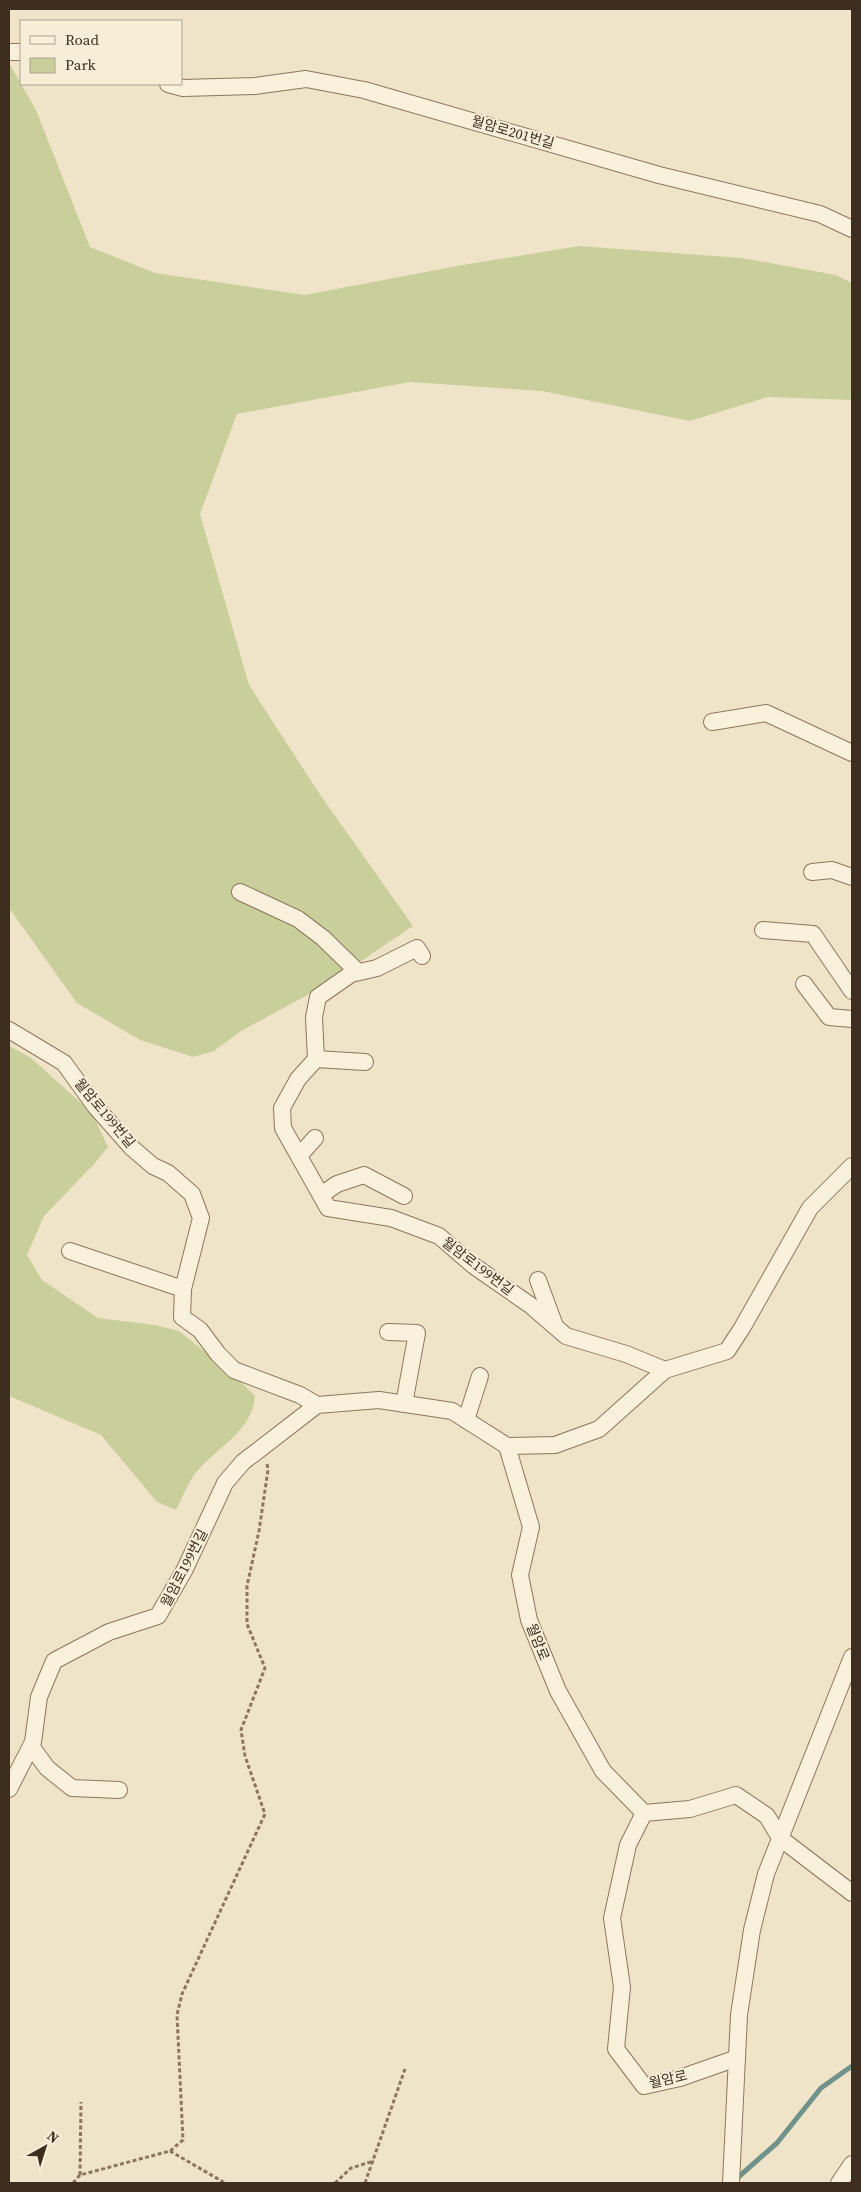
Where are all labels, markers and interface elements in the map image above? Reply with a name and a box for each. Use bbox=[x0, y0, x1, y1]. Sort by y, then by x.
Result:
legend bbox=[20, 20, 182, 85]
text: Road bbox=[65, 29, 99, 50]
text: Park bbox=[65, 54, 97, 75]
street label: 월암로201번길 bbox=[469, 111, 557, 153]
street label: 월암로199번길 bbox=[70, 1074, 140, 1152]
street label: 월암로199번길 bbox=[438, 1232, 518, 1300]
street label: 월암로199번길 bbox=[156, 1525, 212, 1611]
street label: 월암로 bbox=[521, 1620, 555, 1664]
street label: 월암로 bbox=[647, 2065, 689, 2093]
north arrow bbox=[20, 2122, 70, 2172]
text: N bbox=[43, 2126, 63, 2148]

